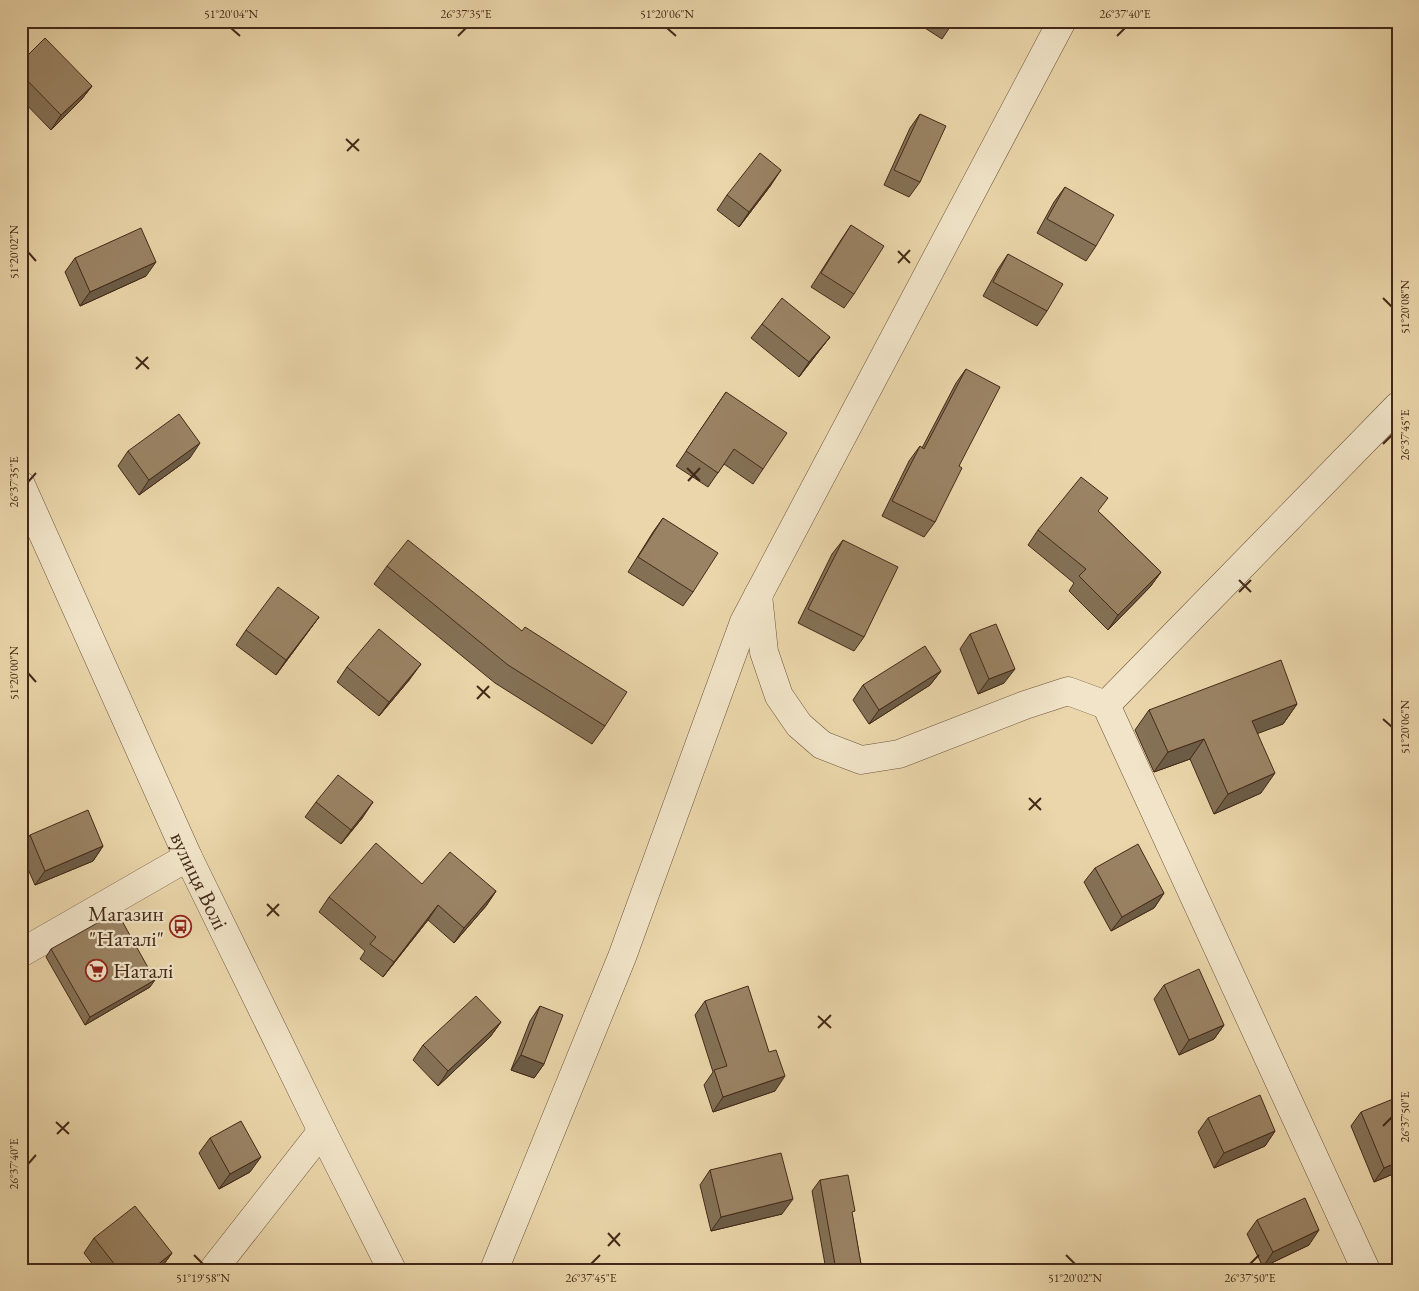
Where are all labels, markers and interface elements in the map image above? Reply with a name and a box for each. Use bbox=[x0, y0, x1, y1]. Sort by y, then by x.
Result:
text: 51°20'04"N bbox=[204, 6, 258, 22]
text: 26°37'35"E bbox=[440, 6, 492, 22]
text: 51°20'06"N bbox=[640, 6, 694, 22]
text: 26°37'40"E bbox=[1099, 6, 1151, 22]
text: 51°20'02"N bbox=[6, 225, 22, 279]
text: 51°20'08"N bbox=[1397, 280, 1413, 334]
text: 26°37'45"E bbox=[1397, 409, 1413, 461]
text: 26°37'35"E bbox=[6, 456, 22, 508]
text: 51°20'00"N bbox=[6, 646, 22, 700]
text: 51°20'06"N bbox=[1397, 700, 1413, 754]
street label: вулиця Волі bbox=[164, 827, 236, 934]
place label: Магазин "Наталі" bbox=[88, 899, 164, 953]
bus stop icon: Магазин "Наталі" bbox=[168, 914, 192, 938]
place label: Наталі bbox=[113, 956, 173, 985]
supermarket icon: Наталі bbox=[85, 958, 109, 982]
text: 26°37'50"E bbox=[1397, 1091, 1413, 1143]
text: 26°37'40"E bbox=[6, 1138, 22, 1190]
text: 51°19'58"N bbox=[176, 1270, 230, 1286]
text: 26°37'45"E bbox=[565, 1270, 617, 1286]
text: 51°20'02"N bbox=[1048, 1270, 1102, 1286]
text: 26°37'50"E bbox=[1224, 1270, 1276, 1286]

